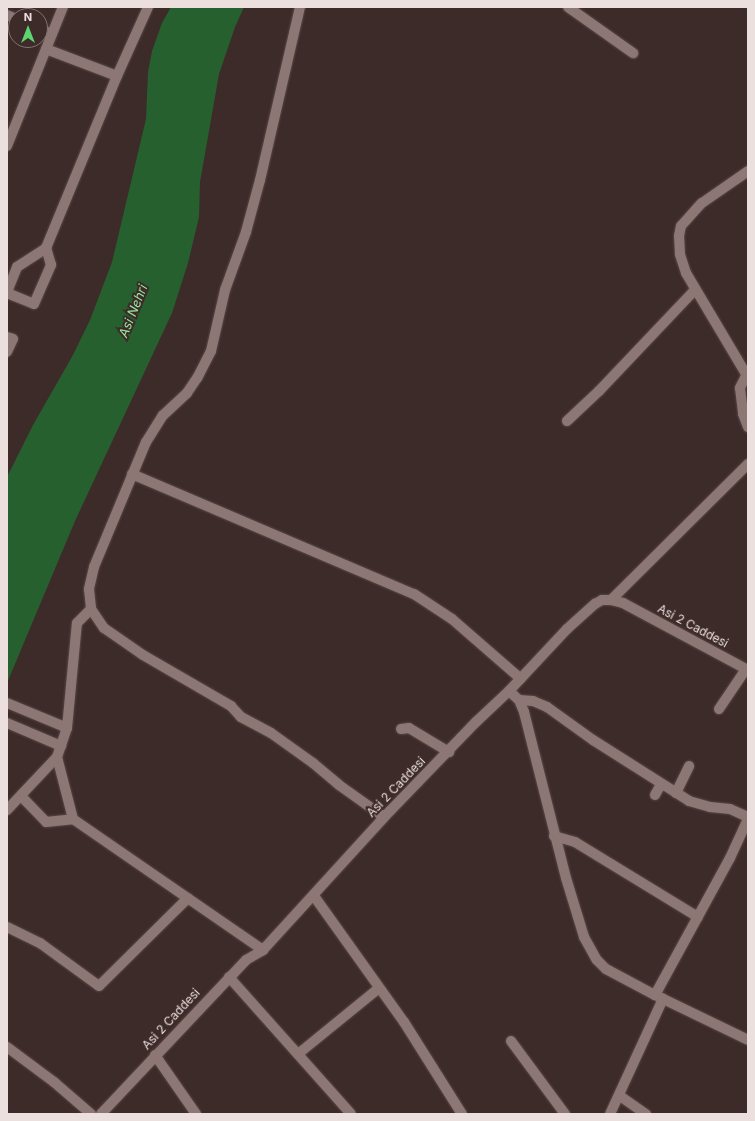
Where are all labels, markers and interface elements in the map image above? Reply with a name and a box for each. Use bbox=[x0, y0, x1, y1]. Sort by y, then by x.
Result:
north arrow bbox=[8, 8, 48, 48]
text: N bbox=[24, 10, 32, 24]
water label: Asi Nehri bbox=[115, 282, 151, 340]
street label: Asi 2 Caddesi bbox=[655, 601, 731, 651]
street label: Asi 2 Caddesi bbox=[364, 754, 428, 820]
street label: Asi 2 Caddesi bbox=[139, 986, 203, 1052]

